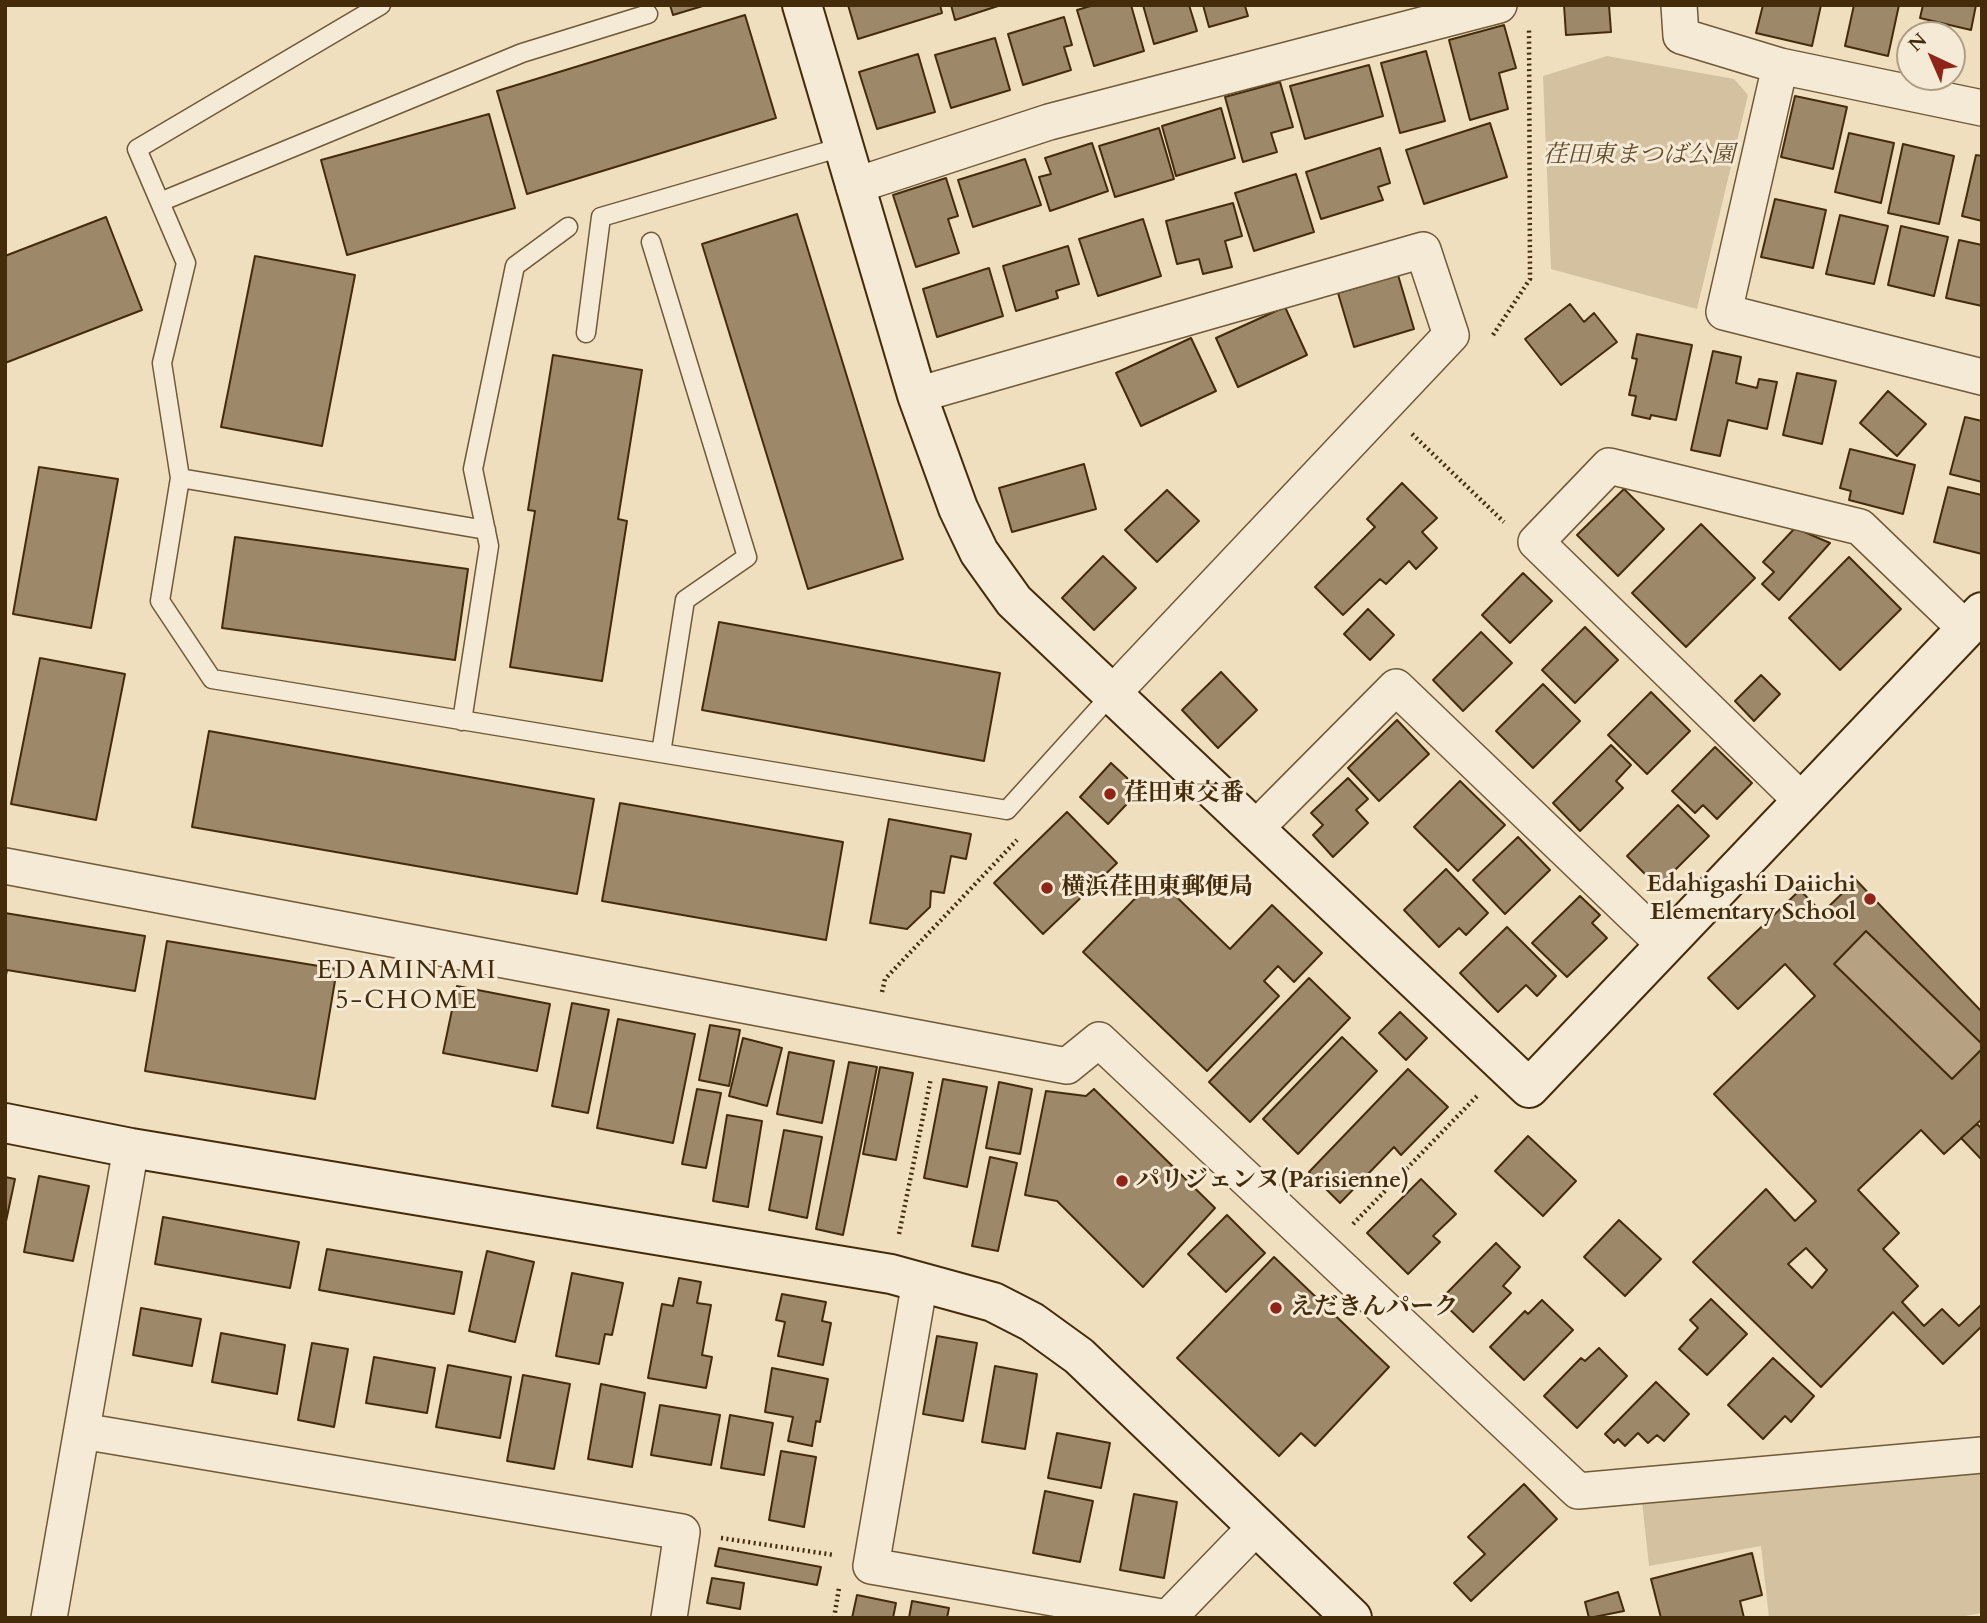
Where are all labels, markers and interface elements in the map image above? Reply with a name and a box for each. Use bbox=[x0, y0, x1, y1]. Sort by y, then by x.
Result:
north arrow bbox=[1896, 21, 1966, 91]
text: N bbox=[1903, 27, 1933, 57]
park label: 荏田東まつば公園 bbox=[1543, 142, 1735, 170]
place label: 荏田東交番 bbox=[1124, 780, 1244, 808]
marker: 荏田東交番 bbox=[1102, 786, 1118, 802]
place label: Edahigashi Daiichi Elementary School bbox=[1646, 871, 1856, 927]
place label: 横浜荏田東郵便局 bbox=[1061, 874, 1253, 902]
marker: 横浜荏田東郵便局 bbox=[1039, 880, 1055, 896]
marker: Edahigashi Daiichi Elementary School bbox=[1862, 891, 1878, 907]
district label: EDAMINAMI 5-CHOME bbox=[318, 956, 496, 1018]
place label: パリジェンヌ(Parisienne) bbox=[1136, 1167, 1409, 1195]
marker: パリジェンヌ(Parisienne) bbox=[1114, 1173, 1130, 1189]
place label: えだきんパーク bbox=[1290, 1294, 1458, 1322]
marker: えだきんパーク bbox=[1268, 1300, 1284, 1316]

